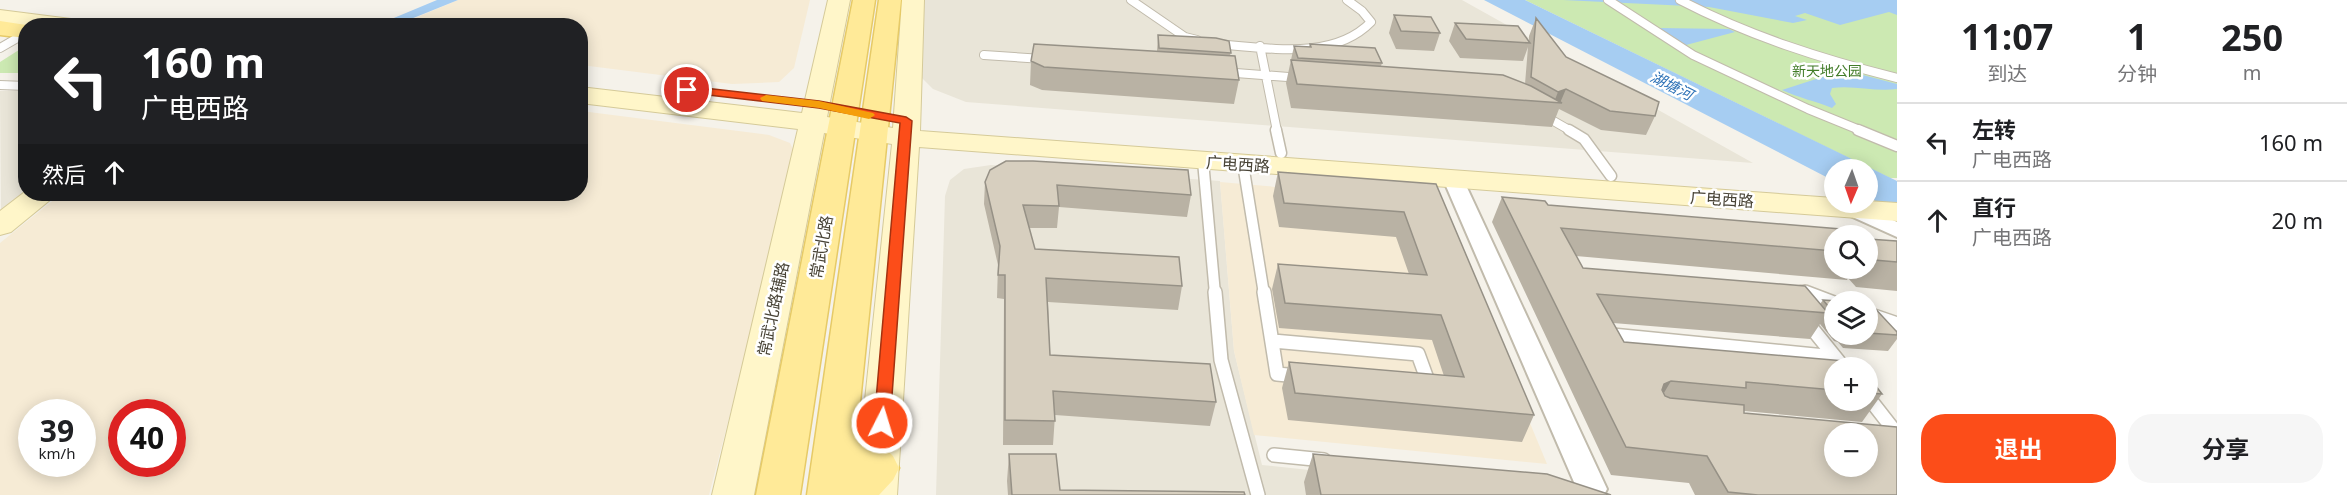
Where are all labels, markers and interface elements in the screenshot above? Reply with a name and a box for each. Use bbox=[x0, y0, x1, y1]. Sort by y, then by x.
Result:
text: 11:07 bbox=[1961, 12, 2053, 61]
text: 1 bbox=[2127, 12, 2148, 61]
text: 250 bbox=[2221, 13, 2283, 62]
text: 160 m bbox=[141, 33, 265, 90]
icon: left bbox=[42, 42, 120, 120]
text: m bbox=[2243, 59, 2261, 86]
text: 到达 bbox=[1987, 60, 2027, 87]
text: 分钟 bbox=[2117, 60, 2157, 87]
park label: 新天地公园 bbox=[1792, 61, 1862, 80]
pin bbox=[661, 64, 712, 115]
water label: 湖塘河 bbox=[1647, 66, 1699, 105]
icon: arrive bbox=[670, 73, 703, 106]
text: 广电西路 bbox=[141, 89, 249, 126]
text: 左转 bbox=[1972, 114, 2016, 144]
icon: left bbox=[1921, 126, 1954, 159]
text: 160 m bbox=[2259, 127, 2323, 157]
text: 广电西路 bbox=[1972, 146, 2052, 173]
street label: 广电西路 bbox=[1205, 151, 1271, 177]
icon: ahead bbox=[98, 156, 131, 189]
text: 然后 bbox=[42, 159, 86, 189]
north arrow bbox=[1824, 159, 1878, 213]
map controls bbox=[1824, 159, 1878, 477]
street label: 广电西路 bbox=[1689, 186, 1755, 212]
text: 直行 bbox=[1972, 192, 2016, 222]
icon: ahead bbox=[1921, 204, 1954, 237]
text: 20 m bbox=[2272, 205, 2323, 235]
street label: 常武北路 bbox=[805, 214, 837, 280]
text: 广电西路 bbox=[1972, 224, 2052, 251]
button: search bbox=[1824, 225, 1878, 279]
street label: 常武北路辅路 bbox=[752, 260, 794, 358]
button: layers bbox=[1824, 291, 1878, 345]
button: + bbox=[1824, 357, 1878, 411]
position arrow bbox=[850, 391, 914, 455]
speed limit sign: 40 bbox=[108, 399, 186, 477]
text: 39 bbox=[40, 410, 74, 451]
button: 退出 bbox=[1921, 414, 2116, 483]
button: 分享 bbox=[2128, 414, 2323, 483]
button: − bbox=[1824, 423, 1878, 477]
text: km/h bbox=[39, 443, 75, 463]

